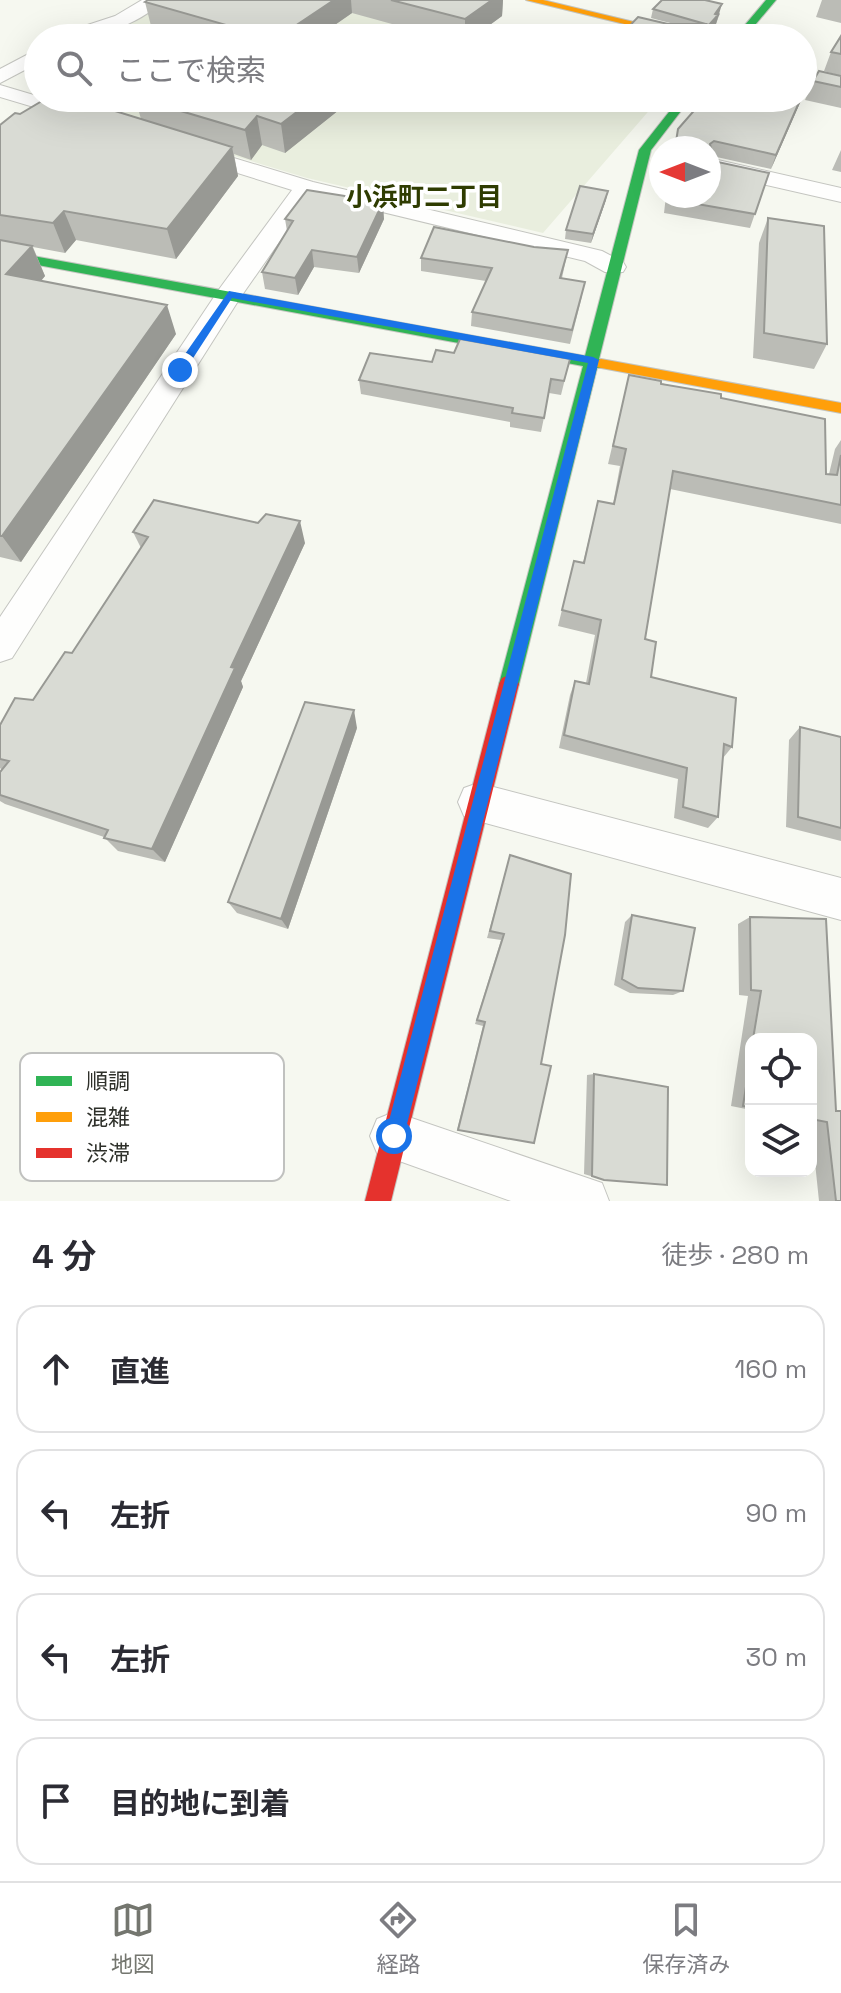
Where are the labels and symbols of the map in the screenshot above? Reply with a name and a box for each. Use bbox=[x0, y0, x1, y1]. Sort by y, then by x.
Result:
north arrow bbox=[649, 136, 721, 208]
district label: 小浜町二丁目 bbox=[346, 180, 502, 214]
route end bbox=[162, 352, 198, 388]
legend bbox=[20, 1053, 284, 1181]
text: 順調 bbox=[86, 1067, 130, 1095]
text: 混雑 bbox=[86, 1103, 130, 1131]
route start bbox=[376, 1118, 412, 1154]
text: 渋滞 bbox=[86, 1139, 130, 1167]

